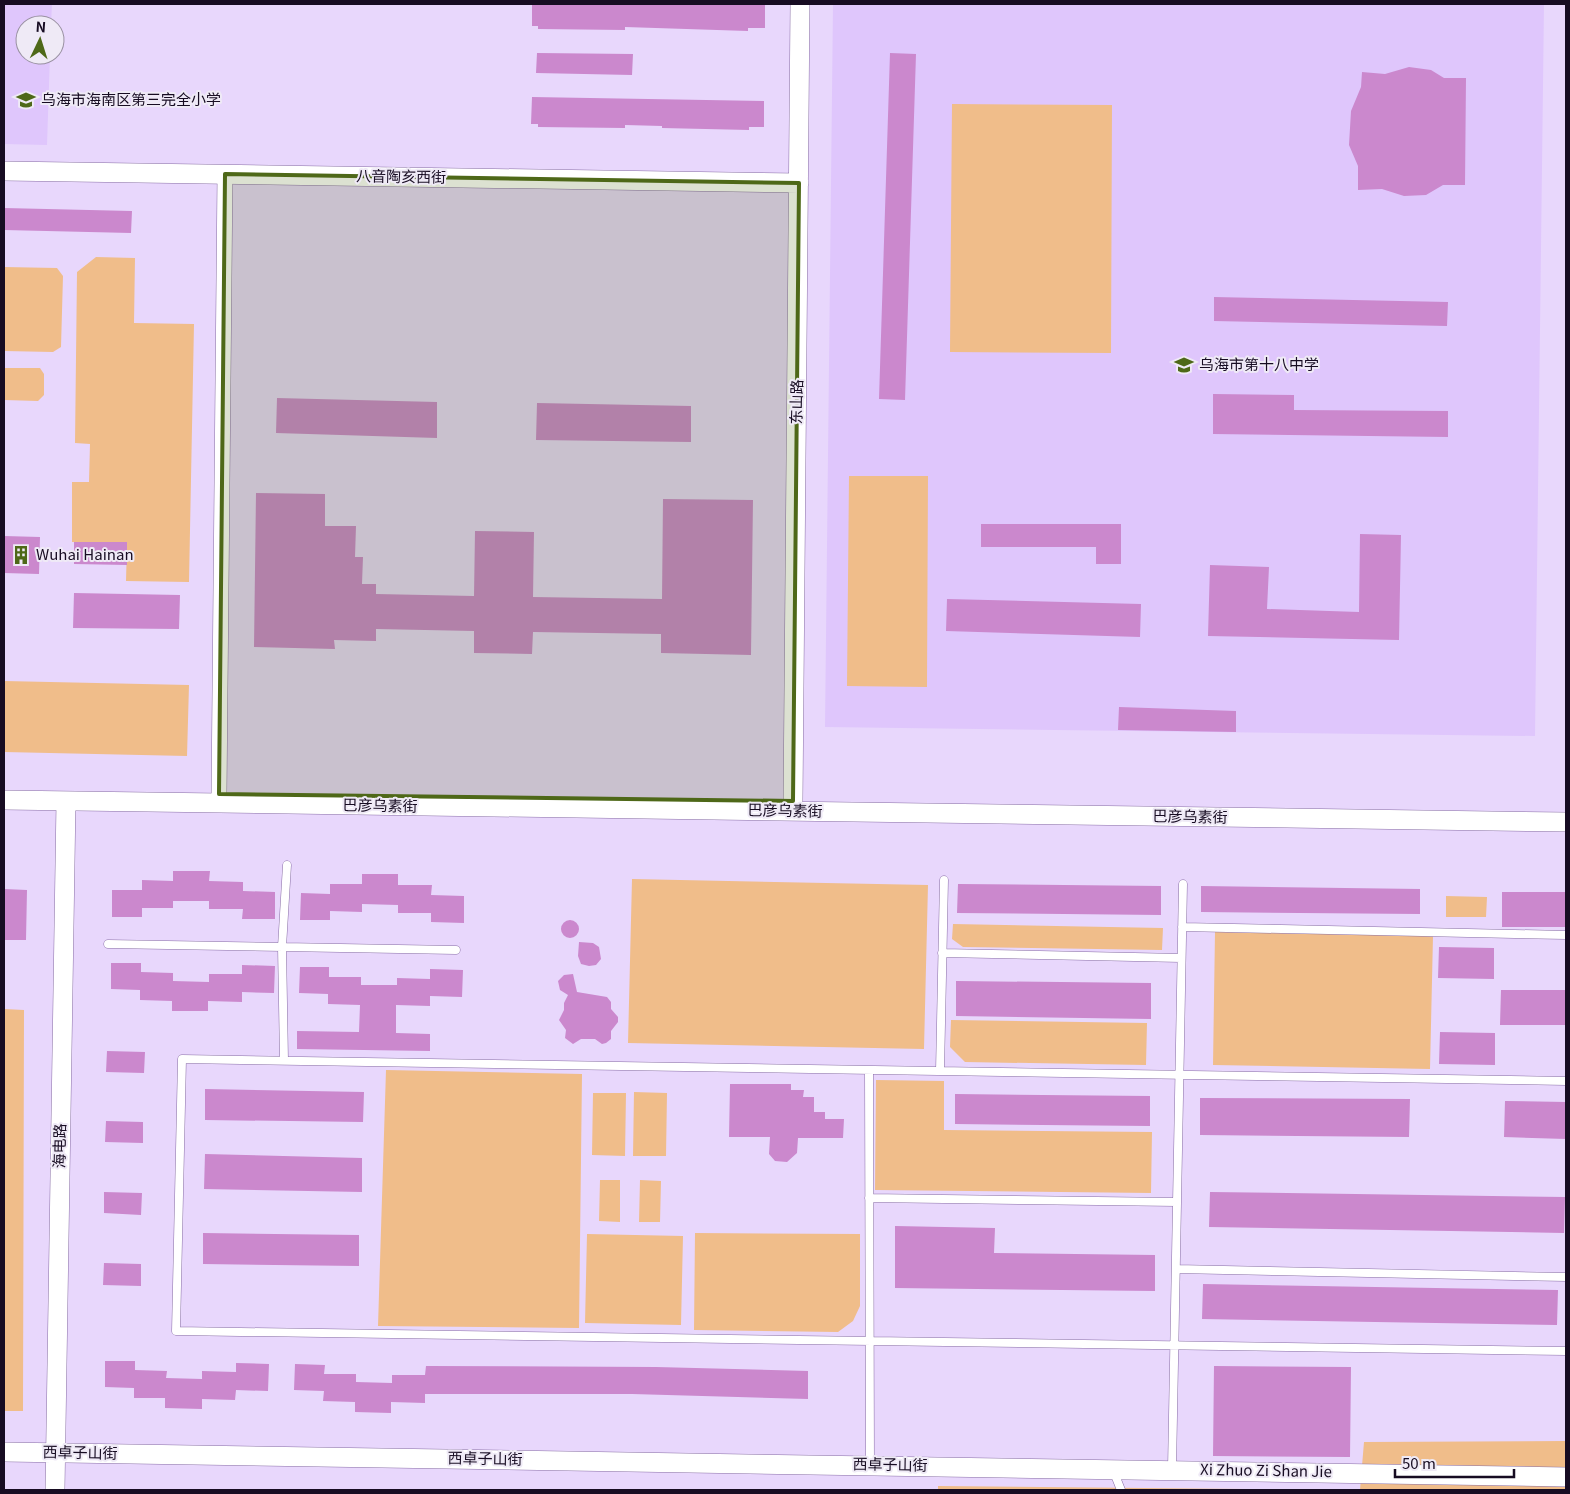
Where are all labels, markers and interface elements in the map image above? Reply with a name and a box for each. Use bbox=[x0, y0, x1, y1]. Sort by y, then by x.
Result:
north arrow bbox=[15, 15, 65, 65]
text: N bbox=[35, 16, 47, 36]
place label: 乌海市海南区第三完全小学 bbox=[41, 88, 221, 109]
school or university icon: 乌海市海南区第三完全小学 bbox=[15, 89, 37, 111]
street label: 八音陶亥西街 bbox=[356, 164, 446, 187]
place label: 乌海市第十八中学 bbox=[1199, 353, 1319, 374]
school or university icon: 乌海市第十八中学 bbox=[1173, 354, 1195, 376]
street label: 东山路 bbox=[785, 379, 806, 425]
place label: Wuhai Hainan bbox=[36, 543, 134, 564]
building icon: Wuhai Hainan bbox=[10, 544, 32, 566]
street label: 巴彦乌素街 bbox=[342, 793, 418, 816]
street label: 巴彦乌素街 bbox=[747, 798, 823, 821]
street label: 巴彦乌素街 bbox=[1152, 804, 1228, 827]
street label: 海电路 bbox=[48, 1123, 69, 1169]
street label: 西卓子山街 bbox=[42, 1440, 118, 1463]
street label: 西卓子山街 bbox=[447, 1446, 523, 1469]
scale bar bbox=[1395, 1446, 1514, 1478]
street label: 西卓子山街 bbox=[852, 1452, 928, 1475]
text: 50 m bbox=[1402, 1452, 1436, 1473]
street label: Xi Zhuo Zi Shan Jie bbox=[1200, 1458, 1332, 1481]

